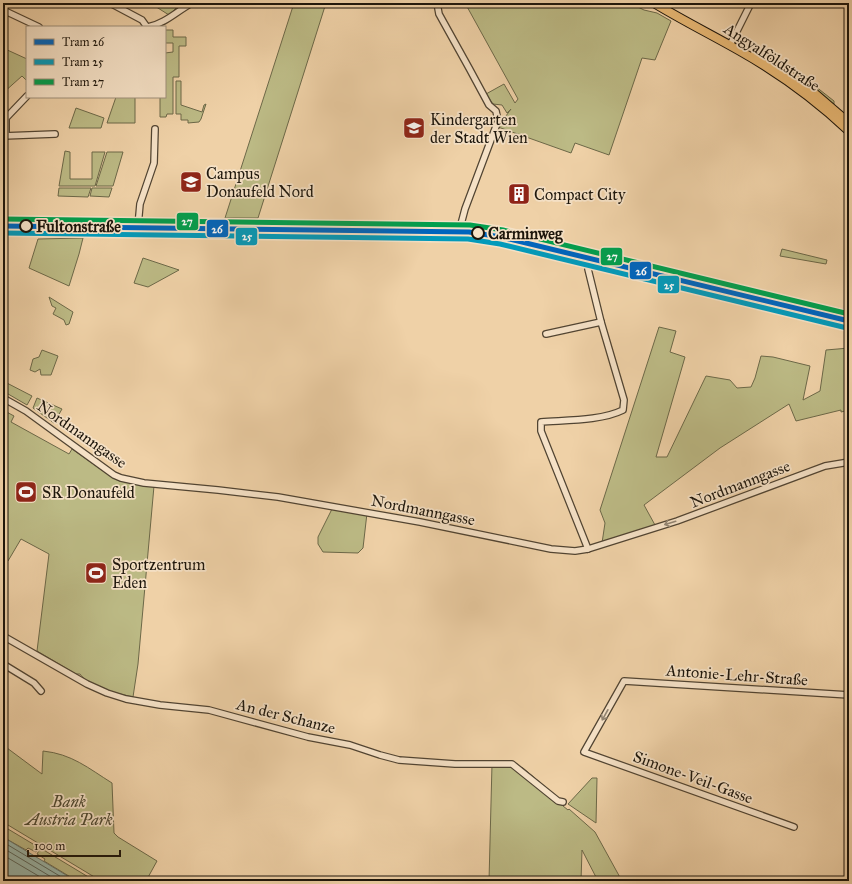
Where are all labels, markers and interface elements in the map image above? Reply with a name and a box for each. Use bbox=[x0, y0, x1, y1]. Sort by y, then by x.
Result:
street label: Angyalföldstraße bbox=[719, 18, 824, 96]
legend bbox=[26, 26, 166, 98]
text: Tram 26 bbox=[62, 35, 105, 49]
text: Tram 25 bbox=[62, 55, 104, 69]
text: Tram 27 bbox=[62, 75, 104, 89]
place label: Kindergarten der Stadt Wien bbox=[430, 110, 528, 147]
school or university icon: Kindergarten der Stadt Wien bbox=[401, 115, 427, 141]
place label: Campus Donaufeld Nord bbox=[206, 164, 314, 201]
school or university icon: Campus Donaufeld Nord bbox=[178, 169, 204, 195]
building icon: Compact City bbox=[506, 181, 532, 207]
place label: Compact City bbox=[534, 185, 626, 204]
line badge: 27 bbox=[176, 212, 199, 231]
text: 27 bbox=[182, 215, 193, 228]
place label: Fultonstraße bbox=[36, 217, 121, 236]
marker: Fultonstraße bbox=[19, 219, 33, 233]
line badge: 26 bbox=[206, 219, 229, 238]
text: 26 bbox=[211, 223, 224, 236]
place label: Carminweg bbox=[488, 224, 563, 244]
marker: Carminweg bbox=[471, 226, 485, 240]
line badge: 25 bbox=[235, 227, 258, 246]
text: 25 bbox=[242, 230, 253, 243]
line badge: 27 bbox=[600, 247, 623, 266]
text: 27 bbox=[607, 250, 618, 263]
line badge: 26 bbox=[629, 261, 652, 280]
text: 26 bbox=[635, 265, 648, 278]
line badge: 25 bbox=[657, 275, 680, 294]
text: 25 bbox=[664, 279, 675, 292]
street label: Nordmanngasse bbox=[33, 396, 131, 473]
street label: Nordmanngasse bbox=[687, 456, 793, 513]
sports icon: SR Donaufeld bbox=[13, 479, 39, 505]
place label: SR Donaufeld bbox=[42, 483, 135, 502]
street label: Nordmanngasse bbox=[369, 491, 477, 530]
one-way arrow bbox=[664, 520, 676, 528]
place label: Sportzentrum Eden bbox=[112, 555, 206, 592]
sports icon: Sportzentrum Eden bbox=[83, 560, 109, 586]
street label: Antonie-Lehr-Straße bbox=[665, 661, 809, 689]
street label: An der Schanze bbox=[234, 694, 338, 738]
one-way arrow bbox=[600, 709, 608, 721]
street label: Simone-Veil-Gasse bbox=[631, 747, 756, 808]
park label: Bank Austria Park bbox=[23, 792, 113, 829]
scale bar bbox=[28, 832, 120, 858]
text: 100 m bbox=[34, 839, 65, 853]

